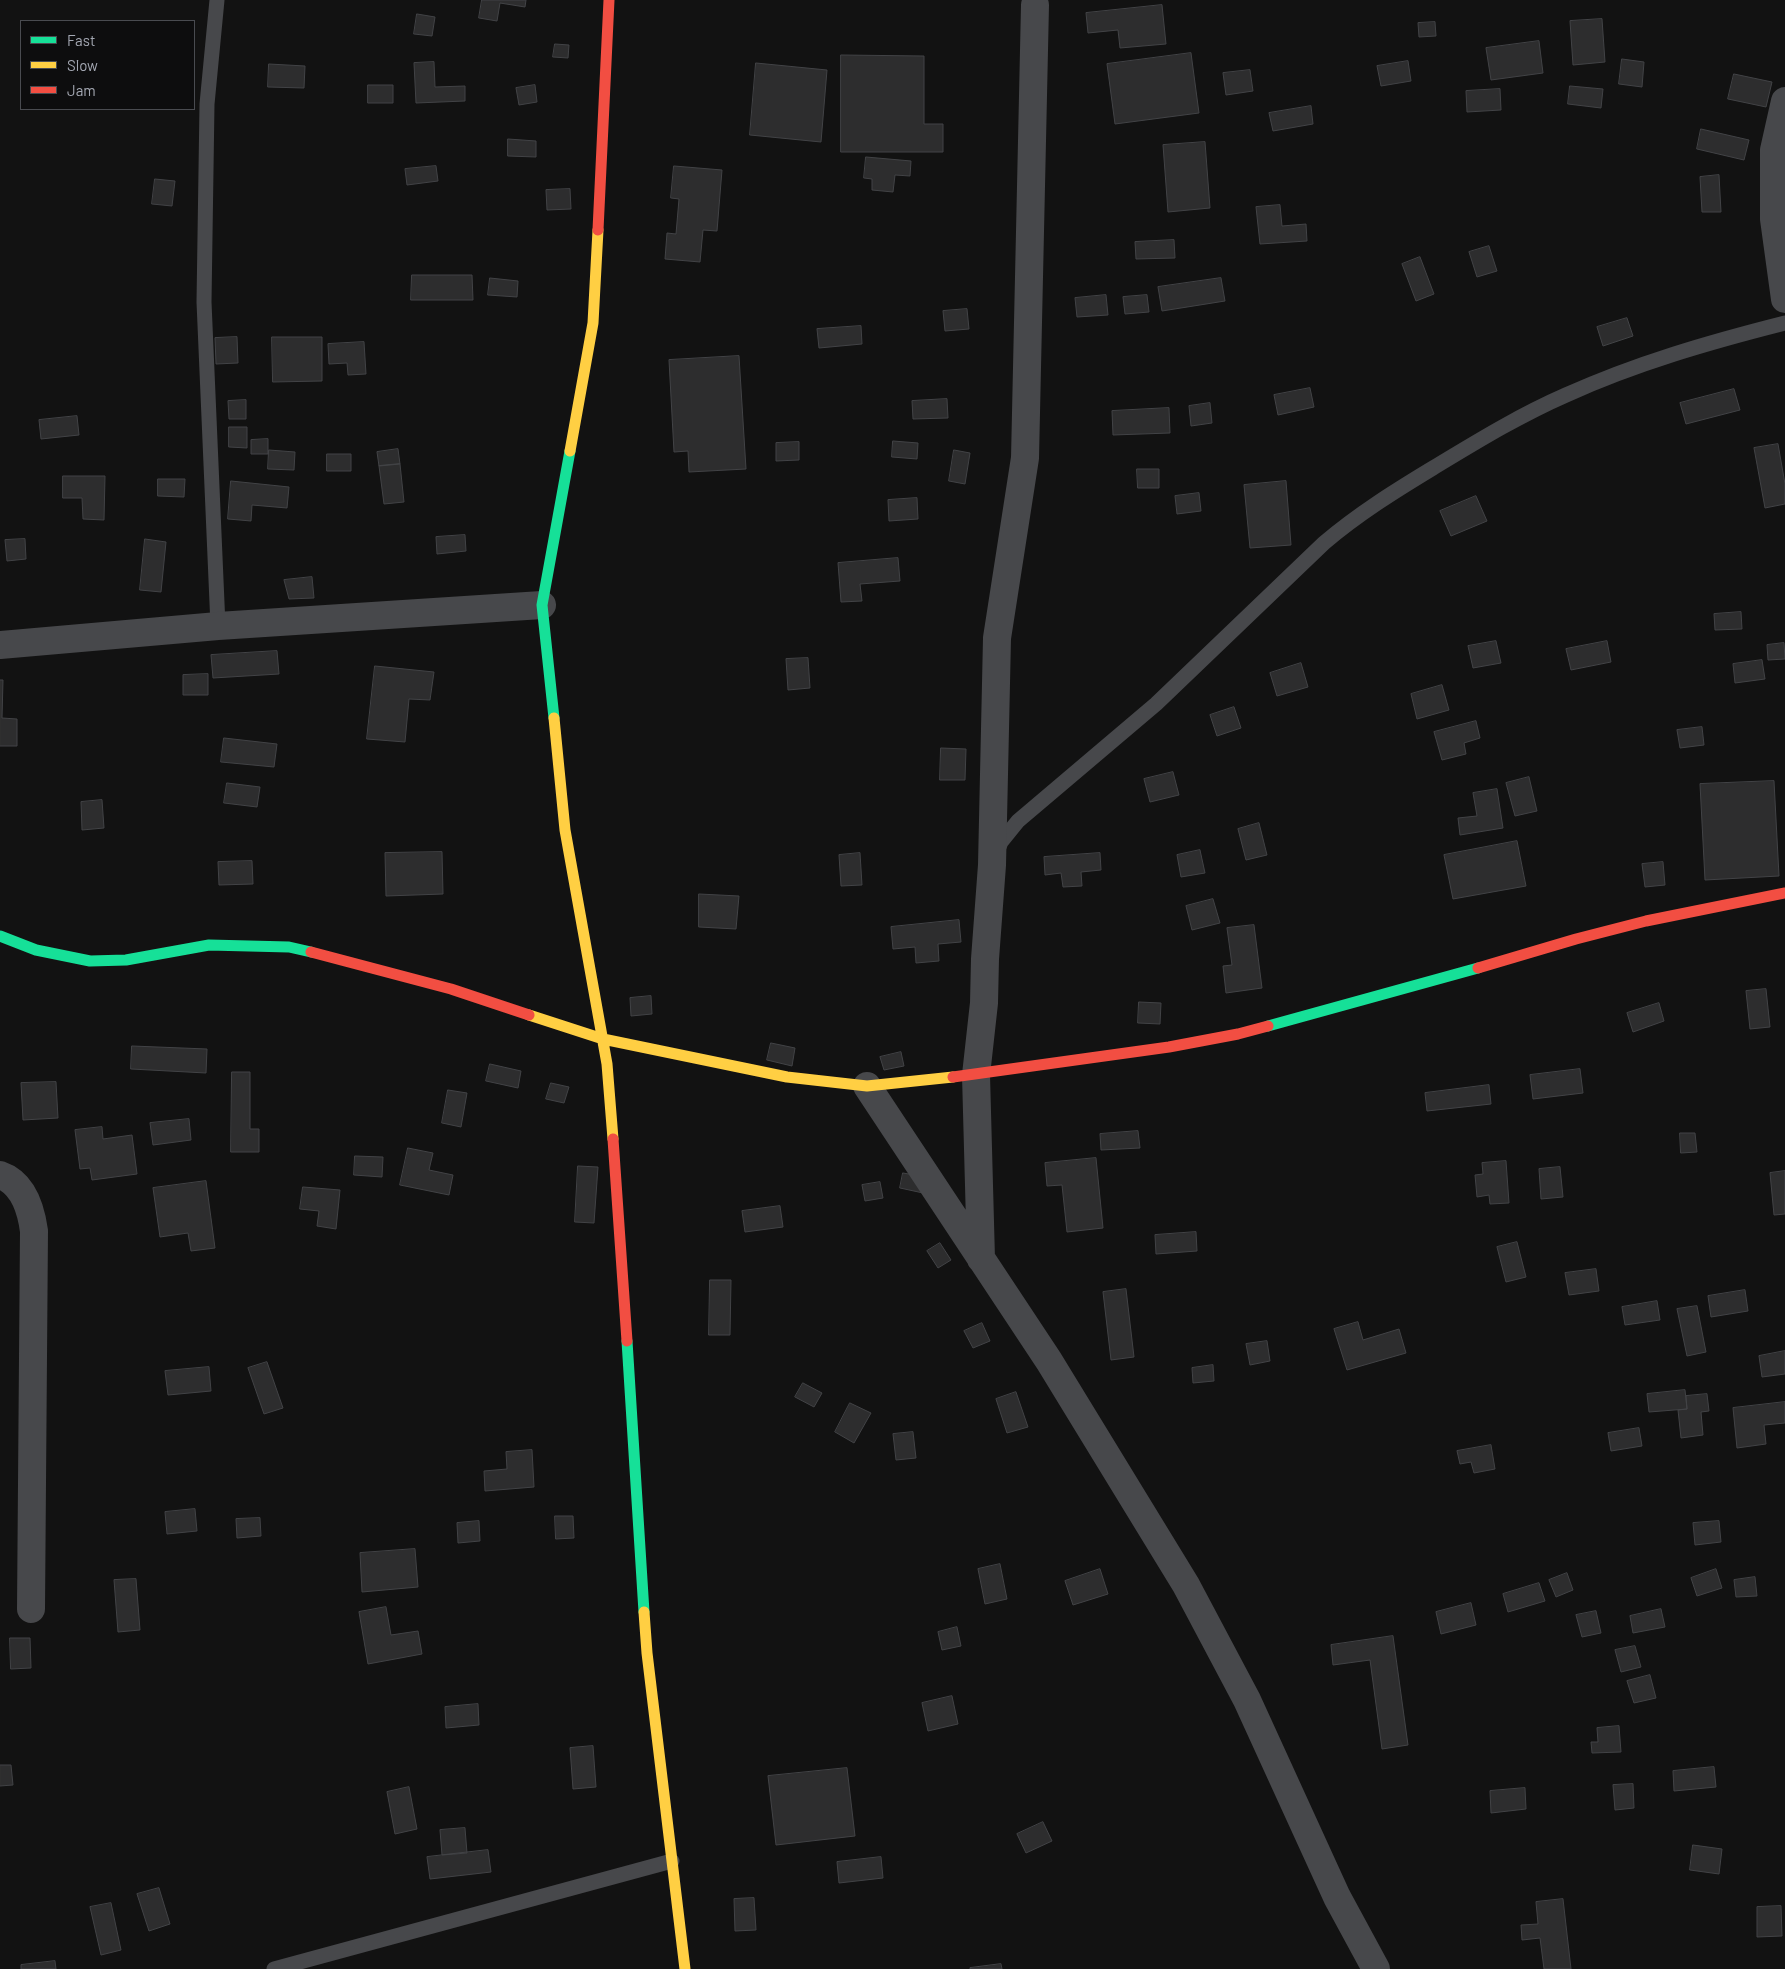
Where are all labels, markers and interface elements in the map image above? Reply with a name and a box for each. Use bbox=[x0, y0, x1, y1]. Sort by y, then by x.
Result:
legend bbox=[20, 20, 195, 110]
text: Fast bbox=[67, 31, 95, 49]
text: Slow bbox=[67, 56, 98, 74]
text: Jam bbox=[67, 81, 96, 99]

